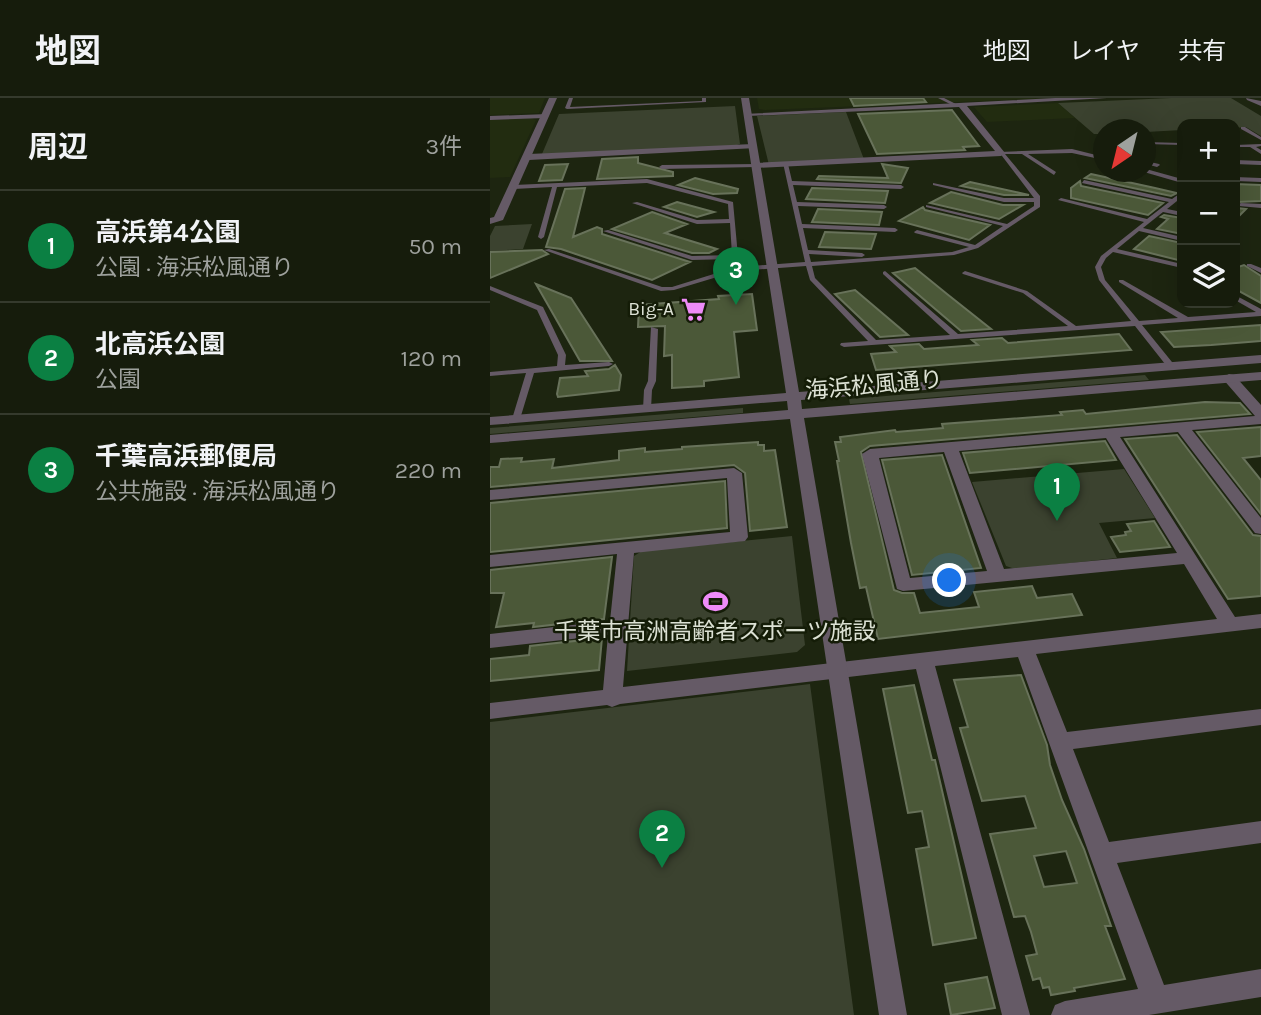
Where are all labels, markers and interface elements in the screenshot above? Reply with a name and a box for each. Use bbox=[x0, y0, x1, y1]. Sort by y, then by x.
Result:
text: 地図 bbox=[35, 32, 101, 70]
text: 地図 bbox=[983, 37, 1031, 65]
text: レイヤ bbox=[1069, 37, 1140, 65]
text: 共有 bbox=[1178, 37, 1226, 65]
north arrow bbox=[1093, 119, 1156, 182]
map controls bbox=[1177, 119, 1240, 308]
button: + bbox=[1177, 119, 1240, 182]
text: 周辺 bbox=[28, 129, 88, 165]
text: 3件 bbox=[425, 133, 462, 160]
button: − bbox=[1177, 182, 1240, 245]
text: 高浜第4公園 bbox=[95, 217, 240, 248]
text: 1 bbox=[47, 233, 55, 260]
text: 50 m bbox=[408, 233, 462, 260]
button: layers bbox=[1177, 245, 1240, 308]
pin: 3 bbox=[713, 247, 759, 305]
text: 公園 · 海浜松風通り bbox=[95, 254, 294, 281]
supermarket icon: Big-A bbox=[680, 295, 708, 323]
place label: Big-A bbox=[628, 298, 674, 320]
text: 北高浜公園 bbox=[95, 329, 225, 360]
text: 2 bbox=[44, 345, 58, 372]
text: 120 m bbox=[400, 345, 462, 372]
text: 公園 bbox=[95, 366, 141, 393]
street label: 海浜松風通り bbox=[804, 366, 944, 404]
text: 千葉高浜郵便局 bbox=[95, 441, 277, 472]
text: 3 bbox=[44, 457, 58, 484]
text: 220 m bbox=[395, 457, 462, 484]
pin: 1 bbox=[1034, 463, 1080, 521]
text: 公共施設 · 海浜松風通り bbox=[95, 478, 340, 505]
your location bbox=[932, 563, 966, 597]
sports icon: 千葉市高洲高齢者スポーツ施設 bbox=[701, 587, 729, 615]
place label: 千葉市高洲高齢者スポーツ施設 bbox=[554, 618, 876, 645]
pin: 2 bbox=[639, 810, 685, 868]

